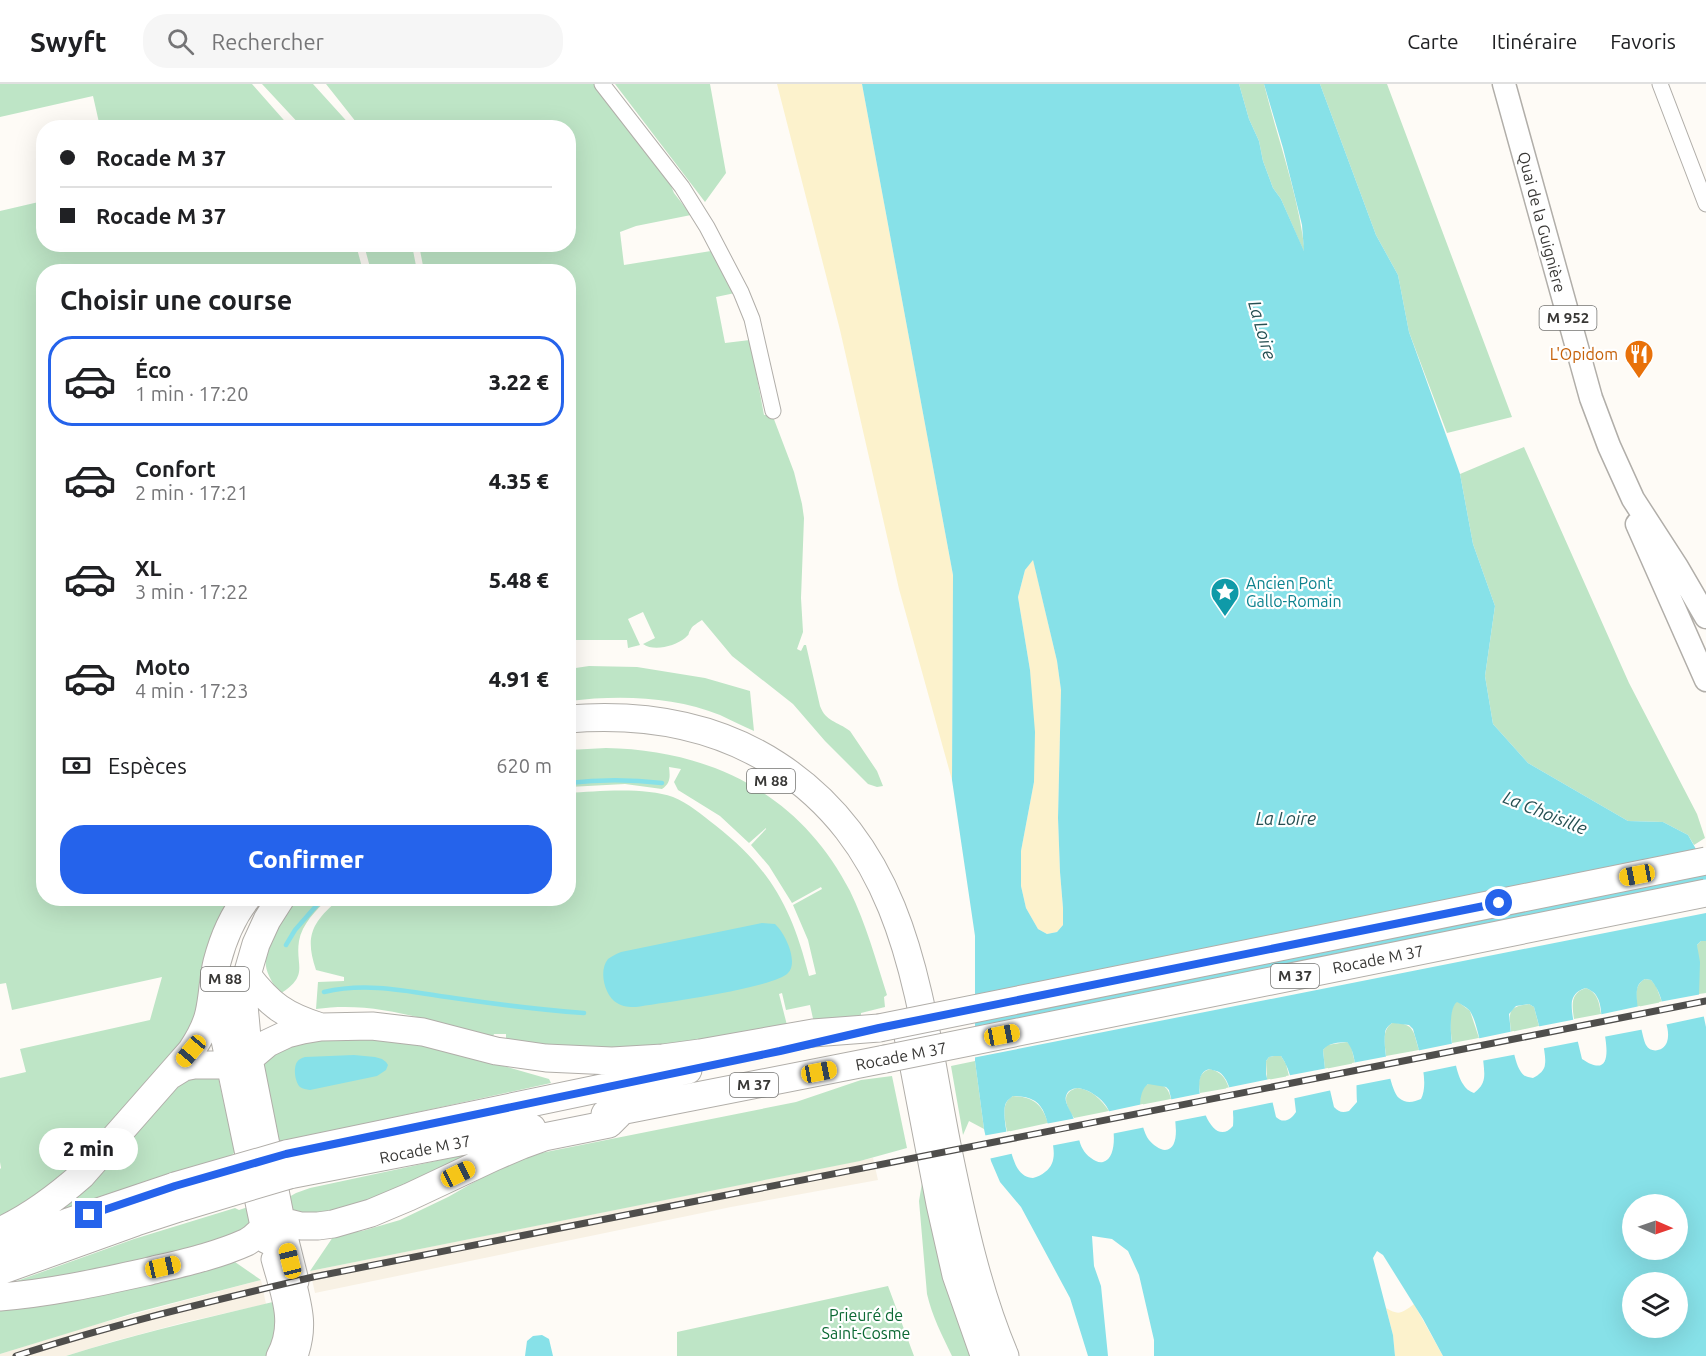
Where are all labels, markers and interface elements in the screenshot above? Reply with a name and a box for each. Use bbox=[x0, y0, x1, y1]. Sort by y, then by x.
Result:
search box bbox=[143, 14, 563, 68]
icon: search bbox=[164, 25, 197, 58]
text: Swyft bbox=[30, 26, 107, 57]
text: Rechercher bbox=[212, 29, 324, 54]
text: Carte bbox=[1407, 29, 1459, 53]
text: Itinéraire bbox=[1492, 29, 1577, 53]
text: Favoris bbox=[1610, 29, 1676, 53]
text: Rocade M 37 bbox=[96, 145, 226, 170]
street label: Quai de la Guignière bbox=[1515, 150, 1569, 294]
text: Rocade M 37 bbox=[96, 203, 226, 228]
text: Choisir une course bbox=[60, 285, 292, 315]
water label: La Loire bbox=[1245, 298, 1281, 361]
road number: M 952 bbox=[1540, 306, 1596, 330]
restaurant icon: L'Opidom bbox=[1623, 338, 1655, 380]
place label: L'Opidom bbox=[1550, 345, 1618, 363]
icon: car bbox=[63, 354, 117, 408]
text: Éco bbox=[135, 357, 172, 382]
text: 3.22 € bbox=[489, 369, 549, 394]
text: 1 min · 17:20 bbox=[135, 382, 249, 405]
icon: car bbox=[63, 453, 117, 507]
text: Confort bbox=[135, 456, 216, 481]
text: 4.35 € bbox=[489, 468, 549, 493]
text: 2 min · 17:21 bbox=[135, 481, 249, 504]
icon: car bbox=[63, 552, 117, 606]
text: XL bbox=[135, 555, 162, 580]
text: 5.48 € bbox=[489, 567, 549, 592]
place label: Ancien Pont Gallo-Romain bbox=[1246, 574, 1342, 610]
place icon: Ancien Pont Gallo-Romain bbox=[1209, 576, 1241, 618]
text: 3 min · 17:22 bbox=[135, 580, 249, 603]
icon: car bbox=[63, 651, 117, 705]
text: Moto bbox=[135, 654, 190, 679]
text: 4.91 € bbox=[489, 666, 549, 691]
text: 4 min · 17:23 bbox=[135, 679, 249, 702]
icon: cash bbox=[60, 749, 93, 782]
text: Espèces bbox=[108, 753, 187, 778]
text: 620 m bbox=[496, 754, 552, 777]
road number: M 88 bbox=[747, 769, 795, 793]
water label: La Choisille bbox=[1501, 786, 1590, 838]
water label: La Loire bbox=[1256, 808, 1316, 828]
button: Confirmer bbox=[60, 825, 552, 894]
car bbox=[1618, 863, 1656, 887]
route start bbox=[1485, 889, 1512, 916]
street label: Rocade M 37 bbox=[1331, 941, 1425, 977]
road number: M 37 bbox=[1271, 964, 1319, 988]
road number: M 88 bbox=[201, 967, 249, 991]
car bbox=[983, 1023, 1021, 1047]
car bbox=[173, 1031, 209, 1071]
street label: Rocade M 37 bbox=[854, 1038, 948, 1074]
car bbox=[800, 1060, 838, 1084]
road number: M 37 bbox=[730, 1073, 778, 1097]
callout: 2 min bbox=[40, 1128, 138, 1170]
street label: Rocade M 37 bbox=[378, 1131, 472, 1167]
text: 2 min bbox=[63, 1137, 114, 1160]
car bbox=[438, 1158, 478, 1190]
north arrow bbox=[1622, 1194, 1688, 1260]
map controls bbox=[1622, 1194, 1688, 1338]
route end bbox=[75, 1201, 102, 1228]
car bbox=[277, 1241, 303, 1281]
car bbox=[143, 1254, 183, 1280]
button: layers bbox=[1622, 1272, 1688, 1338]
park label: Prieuré de Saint-Cosme bbox=[822, 1306, 910, 1342]

